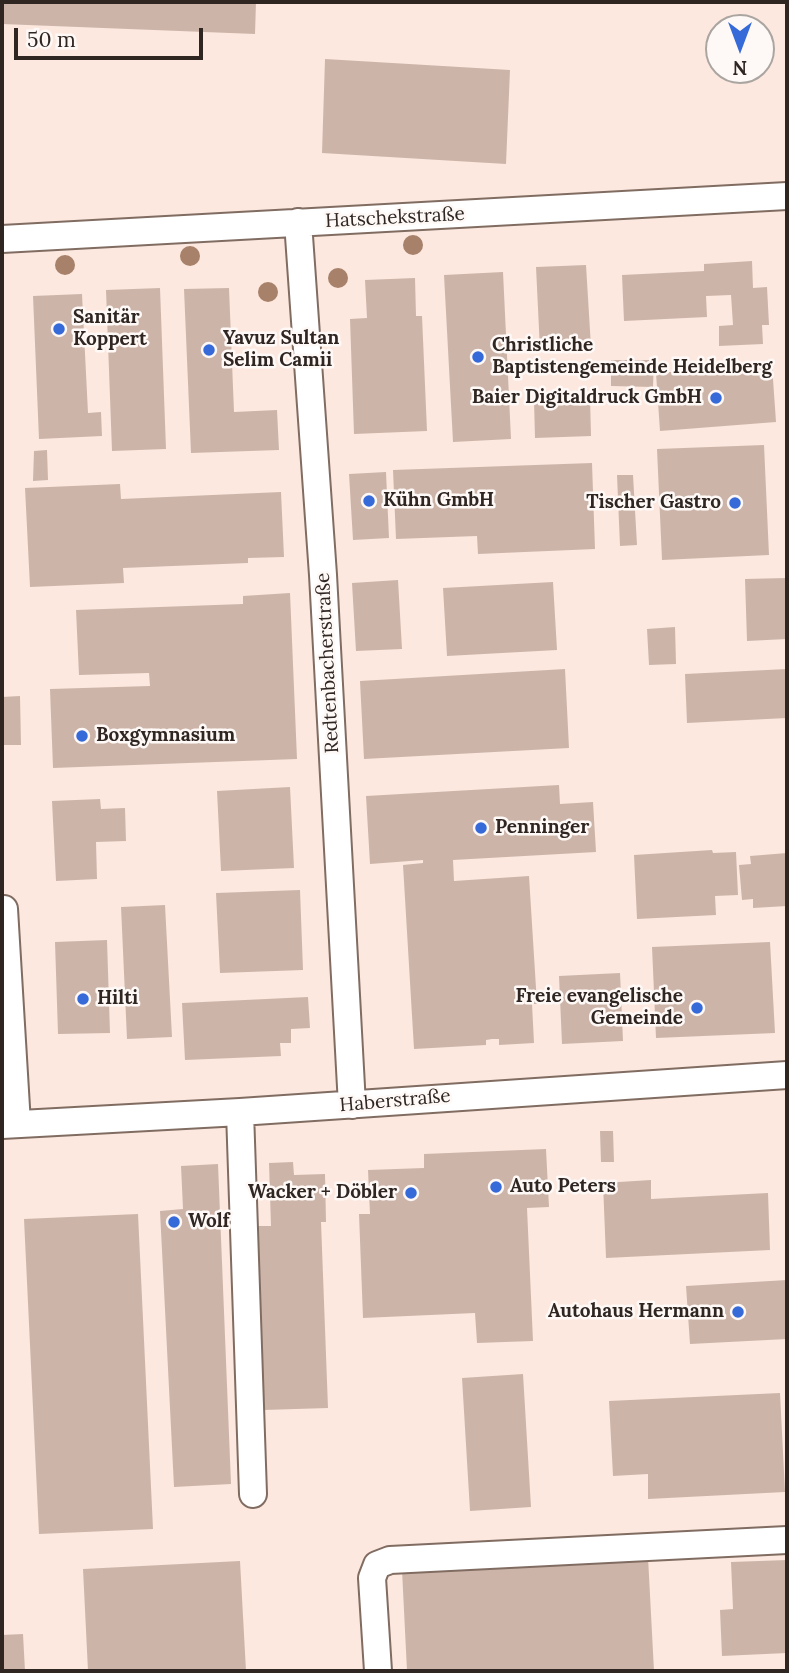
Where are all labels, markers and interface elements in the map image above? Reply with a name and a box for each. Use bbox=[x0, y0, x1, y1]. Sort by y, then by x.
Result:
scale bar bbox=[18, 14, 206, 58]
north arrow bbox=[705, 14, 775, 84]
text: 50 m bbox=[27, 26, 76, 53]
text: N bbox=[733, 56, 747, 80]
street label: Hatschekstraße bbox=[325, 203, 465, 233]
place label: Sanitär Koppert bbox=[73, 307, 147, 351]
marker: Sanitär Koppert bbox=[51, 321, 67, 337]
place label: Yavuz Sultan Selim Camii bbox=[223, 328, 339, 372]
place label: Christliche Baptistengemeinde Heidelberg bbox=[492, 335, 772, 379]
marker: Yavuz Sultan Selim Camii bbox=[201, 342, 217, 358]
marker: Christliche Baptistengemeinde Heidelberg bbox=[470, 349, 486, 365]
place label: Baier Digitaldruck GmbH bbox=[472, 387, 702, 409]
marker: Baier Digitaldruck GmbH bbox=[708, 390, 724, 406]
place label: Kühn GmbH bbox=[383, 490, 494, 512]
place label: Tischer Gastro bbox=[586, 492, 721, 514]
marker: Kühn GmbH bbox=[361, 493, 377, 509]
marker: Tischer Gastro bbox=[727, 495, 743, 511]
street label: Redtenbacherstraße bbox=[312, 572, 344, 754]
place label: Boxgymnasium bbox=[96, 725, 235, 747]
marker: Boxgymnasium bbox=[74, 728, 90, 744]
place label: Penninger bbox=[495, 817, 589, 839]
marker: Penninger bbox=[473, 820, 489, 836]
place label: Freie evangelische Gemeinde bbox=[515, 986, 683, 1030]
place label: Hilti bbox=[97, 988, 138, 1010]
marker: Hilti bbox=[75, 991, 91, 1007]
marker: Freie evangelische Gemeinde bbox=[689, 1000, 705, 1016]
street label: Haberstraße bbox=[339, 1085, 451, 1117]
place label: Auto Peters bbox=[510, 1176, 616, 1198]
marker: Auto Peters bbox=[488, 1179, 504, 1195]
place label: Wacker + Döbler bbox=[248, 1182, 397, 1204]
marker: Wacker + Döbler bbox=[403, 1185, 419, 1201]
place label: Wolf bbox=[188, 1211, 230, 1233]
marker: Wolf bbox=[166, 1214, 182, 1230]
place label: Autohaus Hermann bbox=[548, 1301, 724, 1323]
marker: Autohaus Hermann bbox=[730, 1304, 746, 1320]

